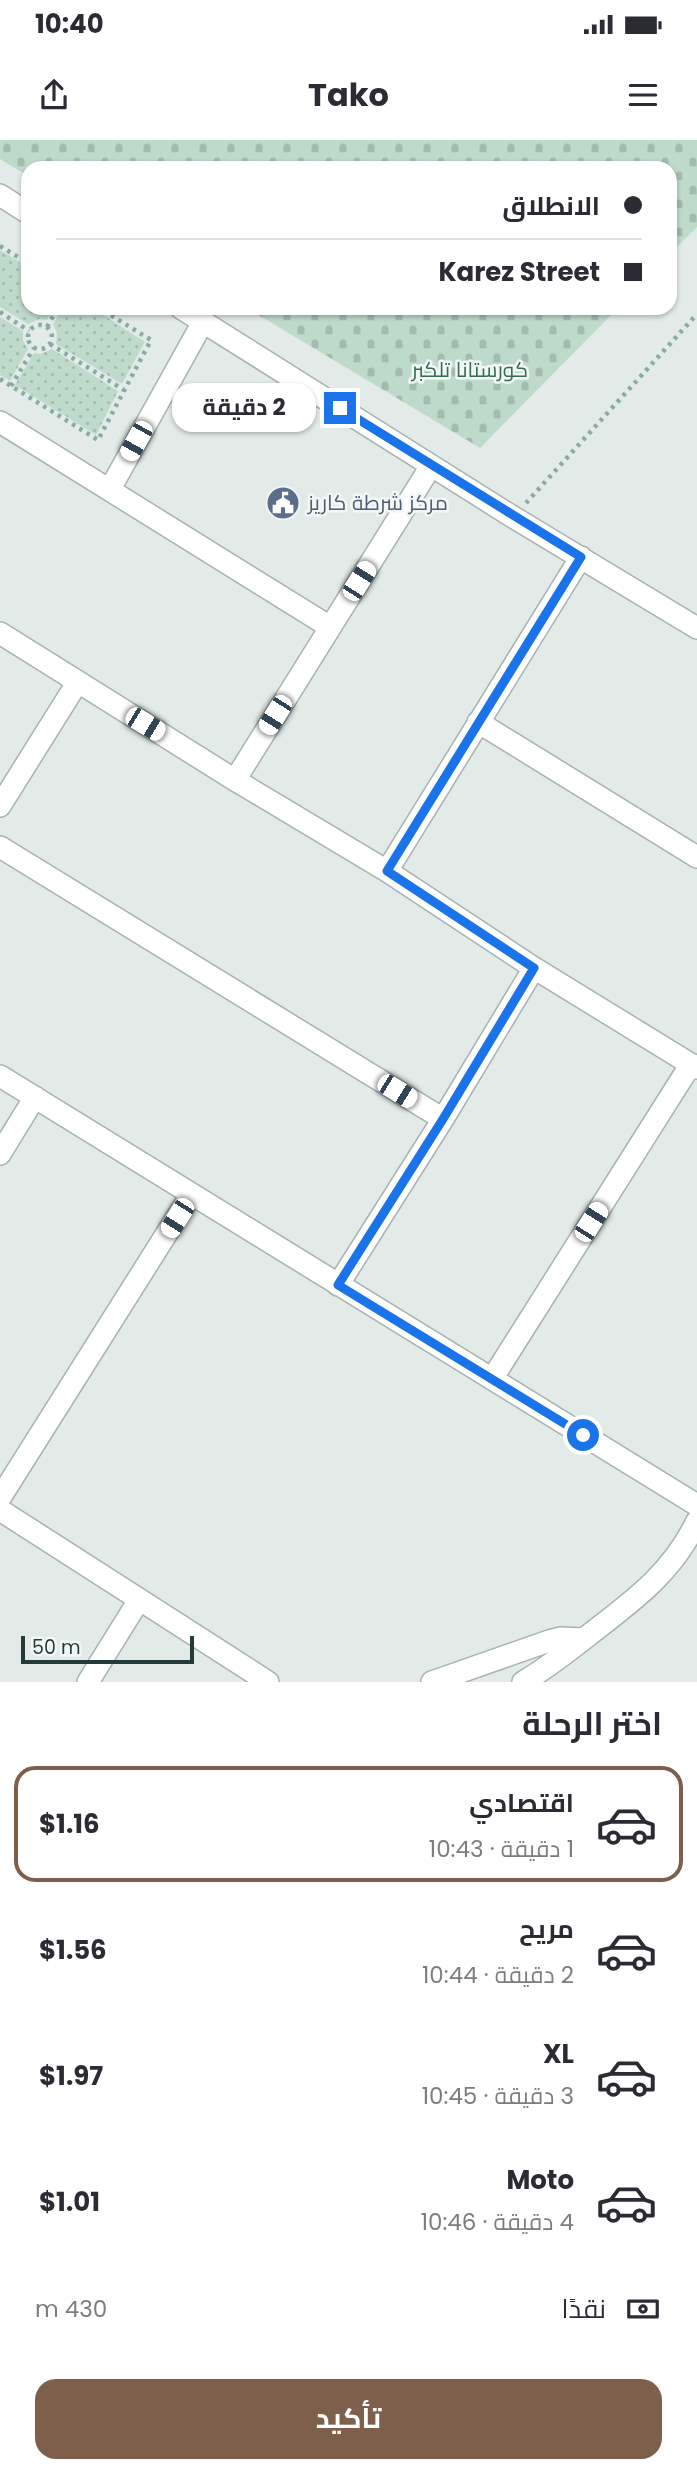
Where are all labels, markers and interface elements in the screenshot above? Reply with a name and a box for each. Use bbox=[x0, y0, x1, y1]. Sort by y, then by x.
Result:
text: 10:40 bbox=[35, 6, 104, 42]
text: Tako bbox=[308, 72, 389, 117]
icon: share bbox=[35, 76, 73, 114]
icon: menu bbox=[624, 76, 662, 114]
text: الانطلاق bbox=[502, 188, 600, 224]
text: Karez Street bbox=[438, 254, 600, 290]
park label: كورستانا تلكبر bbox=[411, 355, 528, 384]
callout: 2 دقيقة bbox=[172, 384, 316, 432]
text: 2 دقيقة bbox=[202, 391, 286, 423]
route end bbox=[324, 392, 356, 424]
car bbox=[117, 418, 156, 464]
public building icon: مركز شرطة كاريز bbox=[264, 484, 302, 522]
place label: مركز شرطة كاريز bbox=[307, 488, 448, 517]
car bbox=[339, 558, 380, 604]
car bbox=[255, 692, 296, 738]
car bbox=[122, 704, 169, 744]
car bbox=[374, 1071, 421, 1111]
car bbox=[157, 1195, 198, 1241]
car bbox=[571, 1199, 612, 1245]
route start bbox=[567, 1419, 599, 1451]
scale bar bbox=[21, 1633, 194, 1665]
text: 50 m bbox=[32, 1634, 81, 1661]
text: اختر الرحلة bbox=[522, 1701, 662, 1746]
text: اقتصادي bbox=[469, 1785, 574, 1821]
icon: car bbox=[595, 1793, 658, 1856]
text: $1.16 bbox=[39, 1806, 100, 1842]
text: 1 دقيقة · 10:43 bbox=[429, 1833, 574, 1865]
text: مريح bbox=[519, 1911, 574, 1947]
icon: car bbox=[595, 1919, 658, 1982]
text: $1.56 bbox=[39, 1932, 107, 1968]
text: 2 دقيقة · 10:44 bbox=[422, 1959, 574, 1991]
text: XL bbox=[543, 2036, 574, 2072]
icon: car bbox=[595, 2045, 658, 2108]
text: $1.97 bbox=[39, 2058, 103, 2094]
text: 3 دقيقة · 10:45 bbox=[422, 2080, 574, 2112]
text: Moto bbox=[506, 2162, 574, 2198]
icon: car bbox=[595, 2171, 658, 2234]
text: $1.01 bbox=[39, 2184, 100, 2220]
text: 4 دقيقة · 10:46 bbox=[421, 2206, 574, 2238]
icon: cash bbox=[624, 2290, 662, 2328]
text: نقدًا bbox=[562, 2291, 606, 2327]
text: 430 m bbox=[35, 2293, 107, 2325]
button: تأكيد bbox=[35, 2379, 662, 2459]

